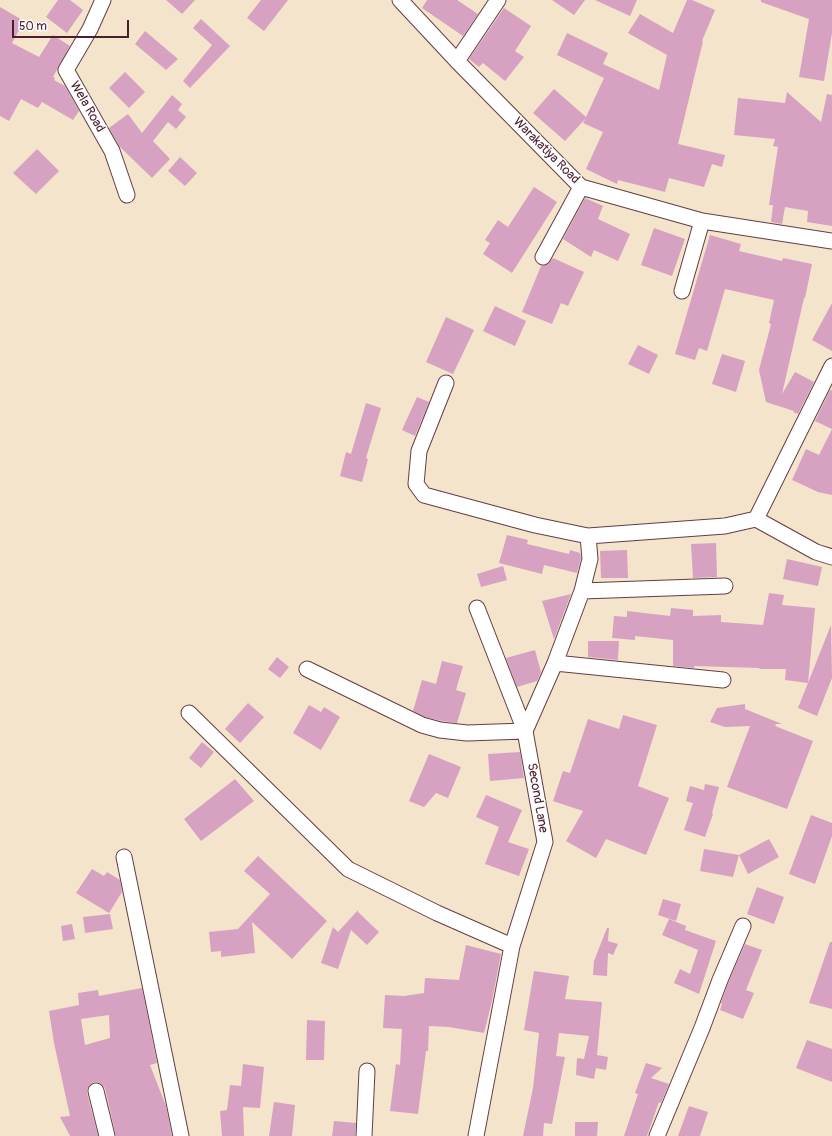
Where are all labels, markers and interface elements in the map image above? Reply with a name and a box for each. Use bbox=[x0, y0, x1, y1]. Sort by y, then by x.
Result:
scale bar bbox=[14, 12, 131, 38]
text: 50 m bbox=[19, 19, 47, 34]
street label: Wela Road bbox=[66, 79, 108, 135]
street label: Warakatiya Road bbox=[509, 114, 583, 188]
street label: Second Lane bbox=[523, 762, 551, 834]

